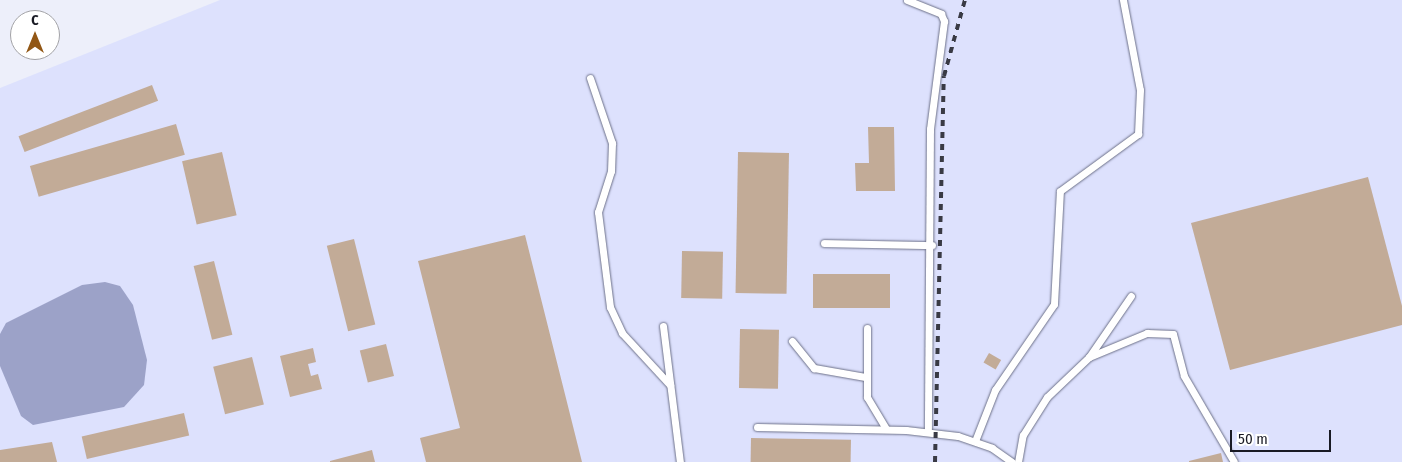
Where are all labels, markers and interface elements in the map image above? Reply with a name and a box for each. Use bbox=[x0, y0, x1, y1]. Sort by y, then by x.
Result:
north arrow bbox=[10, 10, 60, 60]
text: С bbox=[31, 12, 39, 29]
scale bar bbox=[1232, 420, 1333, 452]
text: 50 m bbox=[1238, 430, 1268, 448]

